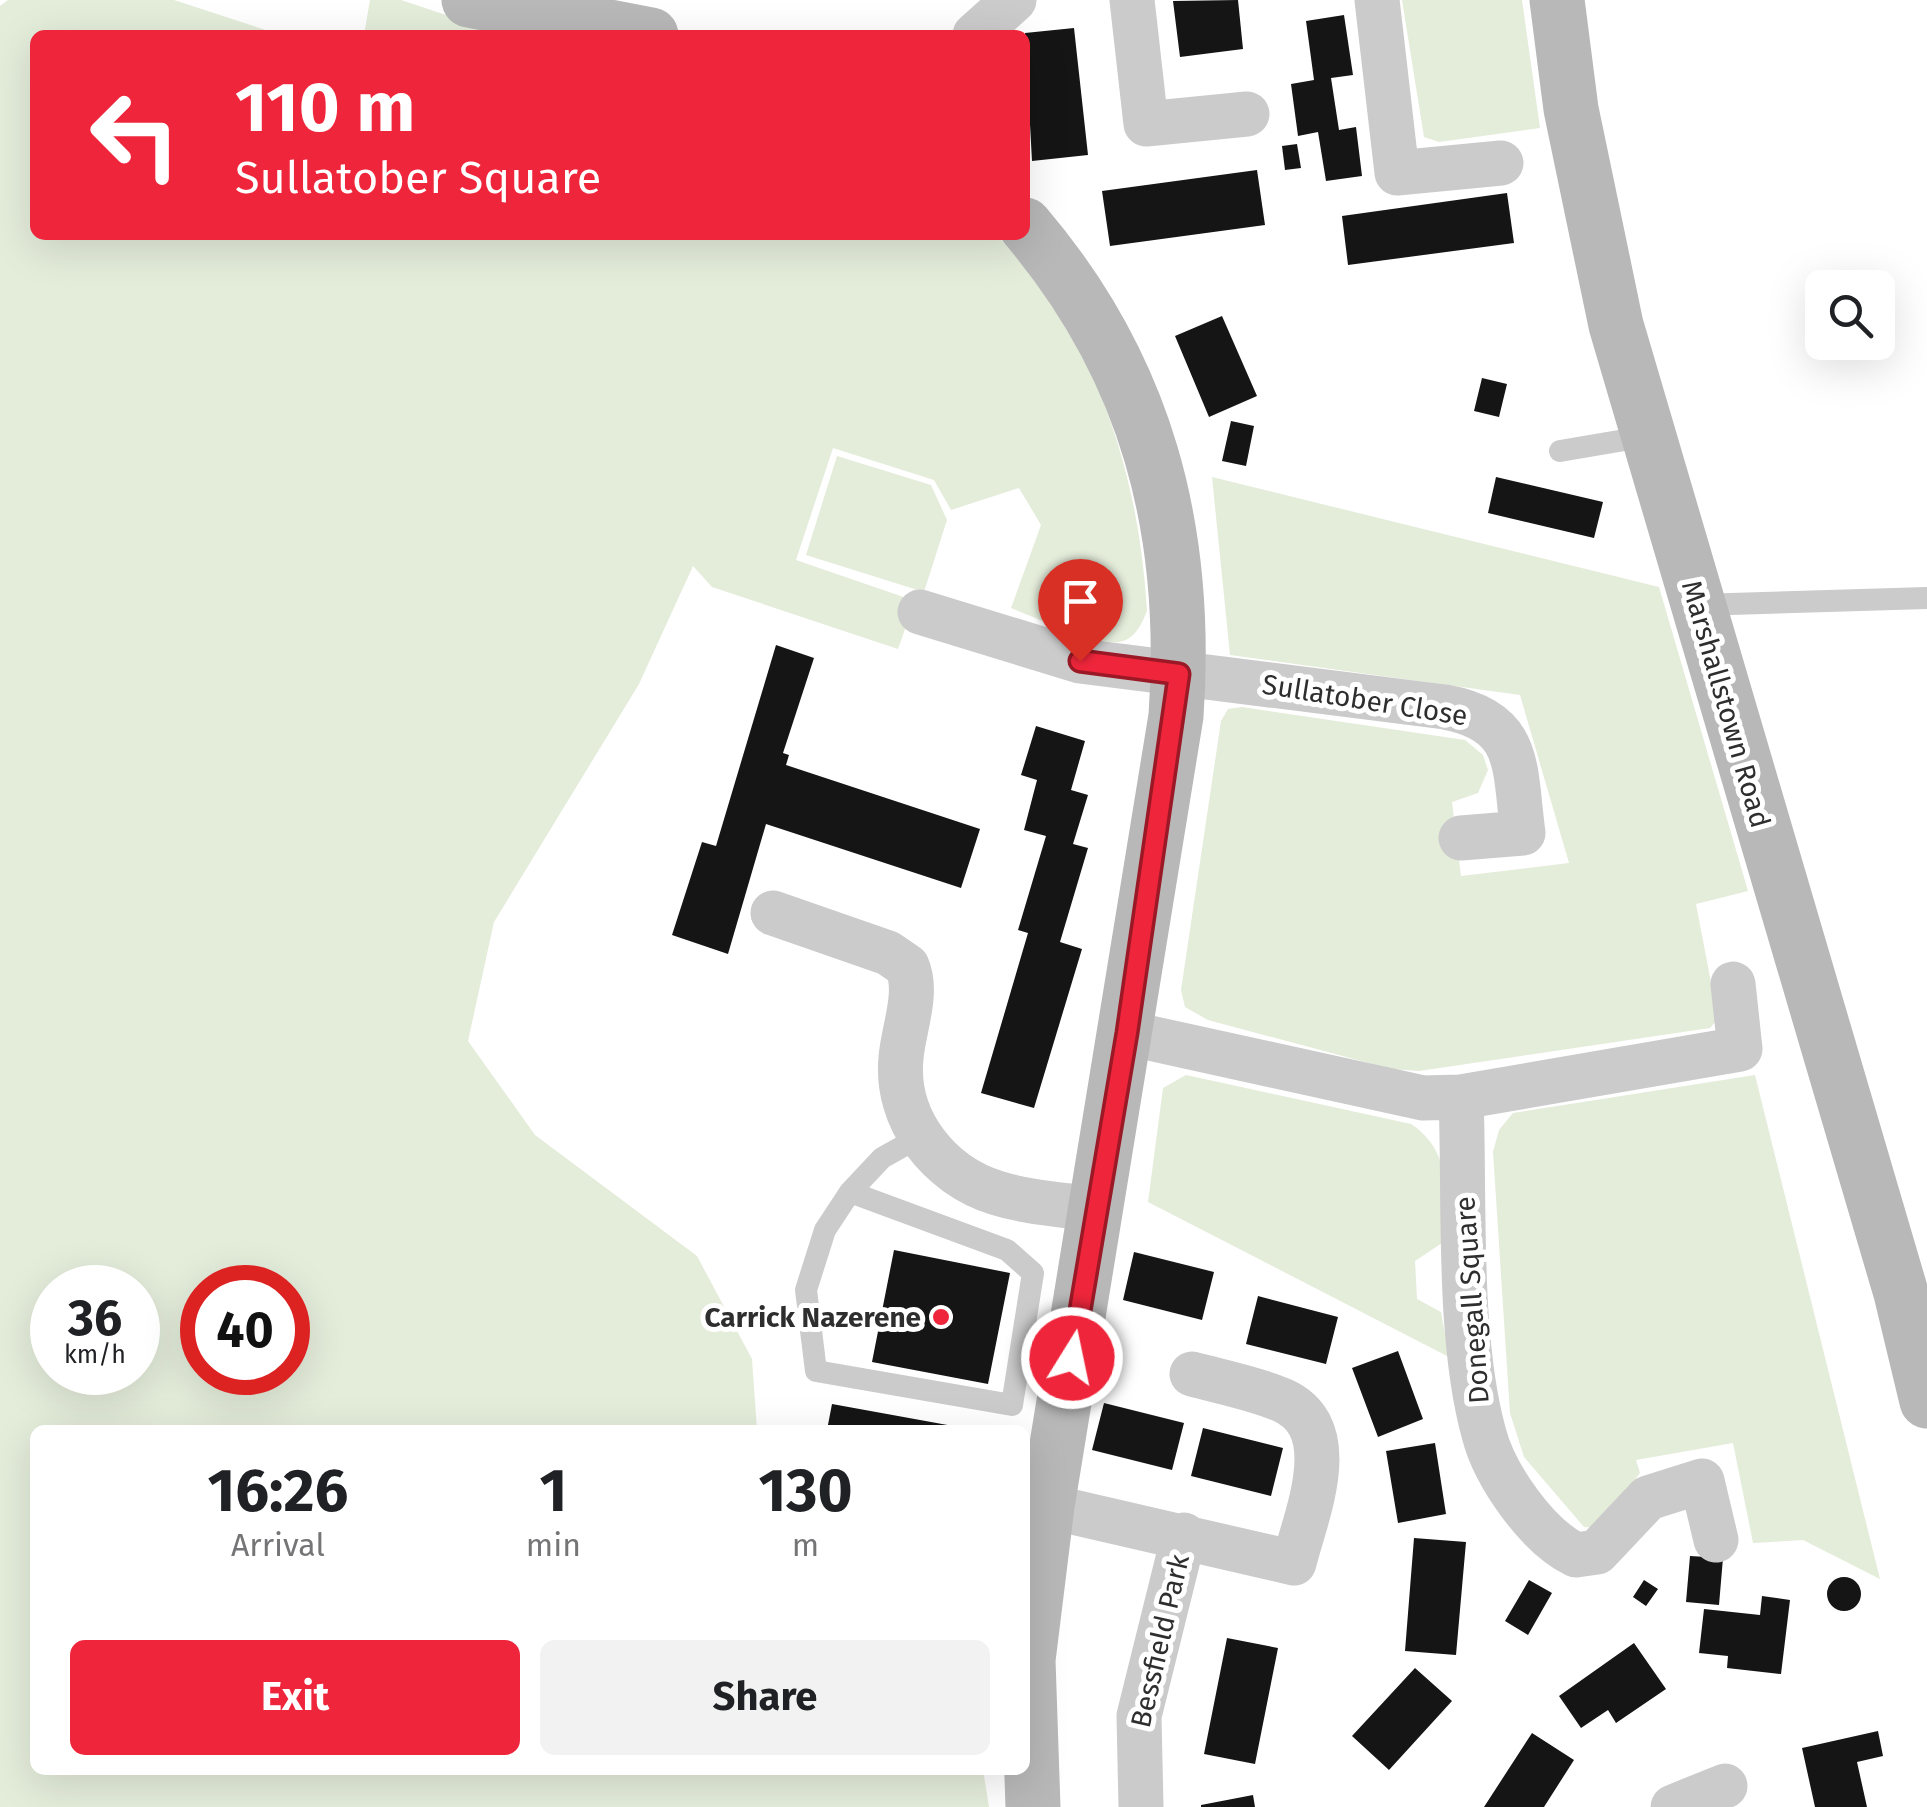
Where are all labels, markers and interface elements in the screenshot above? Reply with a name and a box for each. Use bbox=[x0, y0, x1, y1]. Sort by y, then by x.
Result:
text: 110 m bbox=[235, 66, 415, 150]
icon: left bbox=[70, 70, 200, 200]
text: Sullatober Square bbox=[235, 151, 601, 205]
map controls bbox=[1805, 270, 1895, 360]
button: search bbox=[1805, 270, 1895, 360]
pin bbox=[1038, 559, 1123, 662]
icon: arrive bbox=[1053, 574, 1108, 629]
street label: Marshallstown Road bbox=[1675, 576, 1777, 832]
street label: Sullatober Close bbox=[1260, 667, 1470, 733]
street label: Donegall Square bbox=[1448, 1195, 1496, 1405]
speed limit sign: 40 bbox=[180, 1265, 310, 1395]
text: 36 bbox=[68, 1288, 122, 1348]
place label: Carrick Nazerene bbox=[705, 1301, 921, 1334]
marker: Carrick Nazerene bbox=[930, 1306, 952, 1328]
position arrow bbox=[1020, 1306, 1124, 1410]
text: km/h bbox=[64, 1340, 126, 1370]
text: 16:26 bbox=[207, 1455, 348, 1527]
text: 1 bbox=[539, 1455, 567, 1527]
text: 130 bbox=[758, 1455, 853, 1527]
text: Arrival bbox=[231, 1526, 325, 1564]
text: min bbox=[526, 1526, 581, 1564]
text: m bbox=[792, 1526, 819, 1564]
street label: Bessfield Park bbox=[1124, 1550, 1196, 1731]
button: Exit bbox=[70, 1640, 520, 1755]
button: Share bbox=[540, 1640, 990, 1755]

